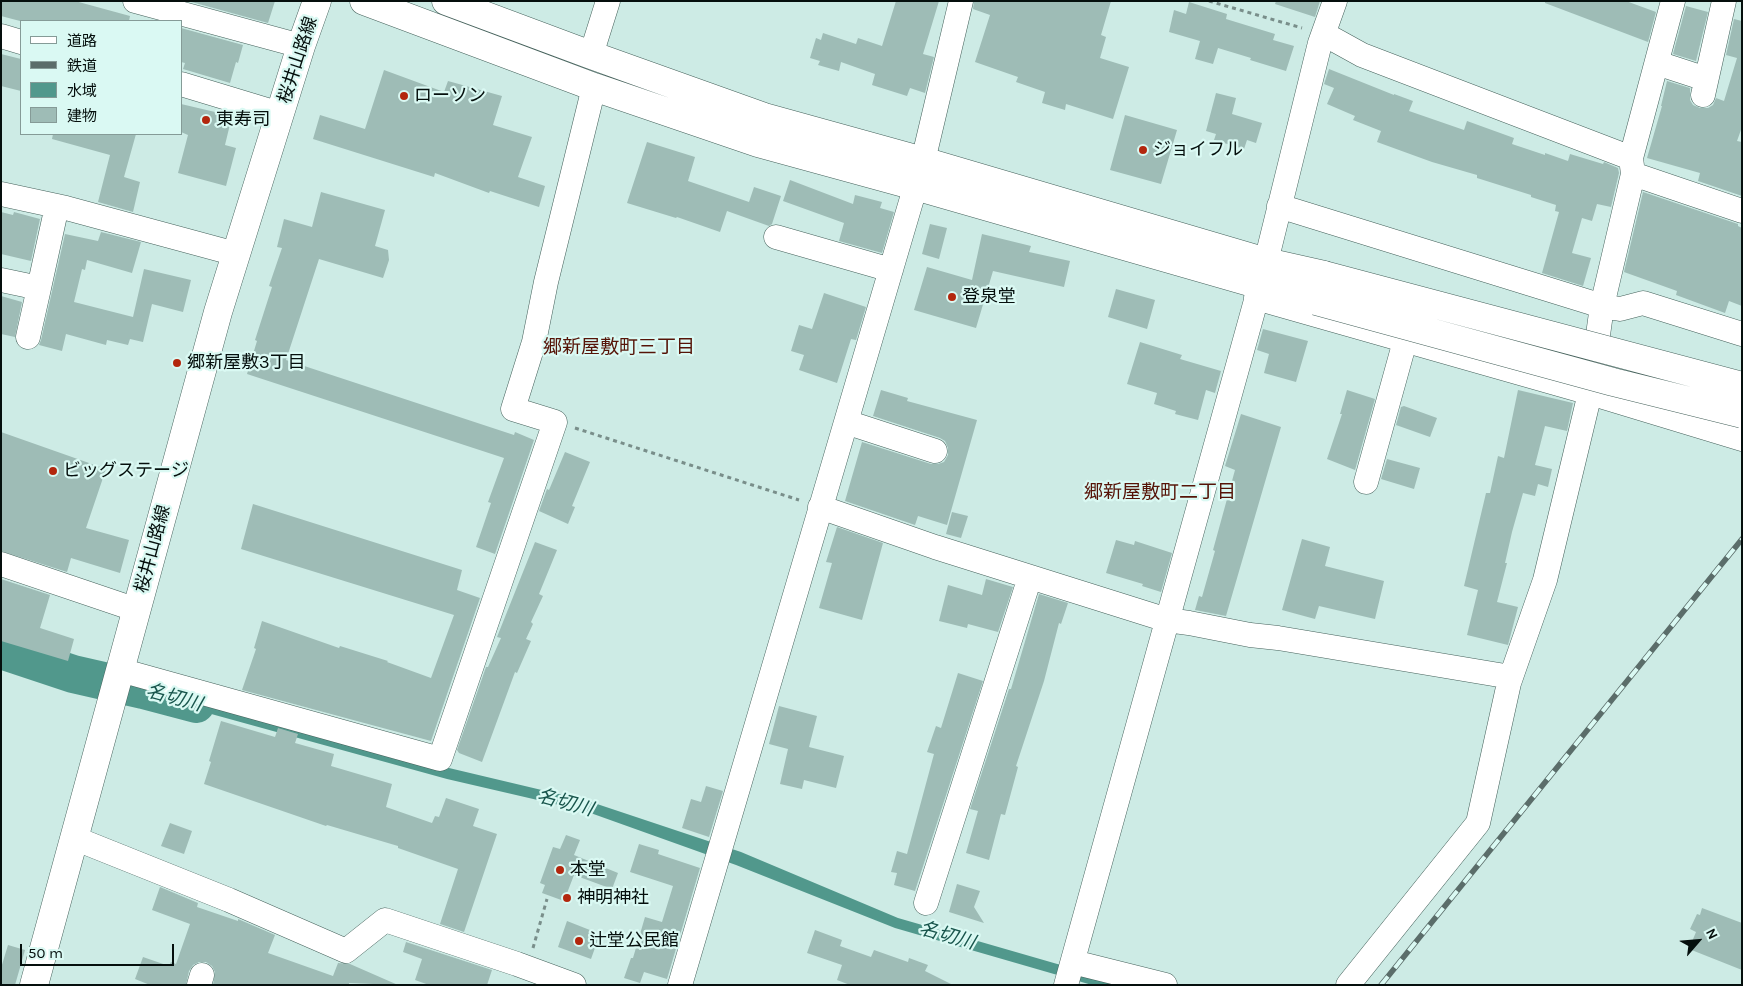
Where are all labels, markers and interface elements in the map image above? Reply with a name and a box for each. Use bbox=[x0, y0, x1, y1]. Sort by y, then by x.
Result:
street label: 桜井山路線 bbox=[274, 14, 322, 106]
legend bbox=[20, 20, 182, 135]
text: 道路 bbox=[67, 32, 97, 50]
text: 鉄道 bbox=[67, 57, 97, 75]
text: 水域 bbox=[67, 82, 97, 100]
place label: ローソン bbox=[414, 85, 486, 107]
marker: ローソン bbox=[398, 90, 410, 102]
text: 建物 bbox=[67, 107, 97, 125]
place label: 東寿司 bbox=[216, 109, 270, 131]
marker: 東寿司 bbox=[200, 114, 212, 126]
place label: ジョイフル bbox=[1153, 139, 1243, 161]
marker: ジョイフル bbox=[1137, 144, 1149, 156]
place label: 登泉堂 bbox=[962, 286, 1016, 308]
marker: 登泉堂 bbox=[946, 291, 958, 303]
district label: 郷新屋敷町三丁目 bbox=[543, 337, 695, 359]
place label: 郷新屋敷3丁目 bbox=[187, 352, 306, 374]
marker: 郷新屋敷3丁目 bbox=[171, 357, 183, 369]
place label: ビッグステージ bbox=[63, 460, 189, 482]
marker: ビッグステージ bbox=[47, 465, 59, 477]
district label: 郷新屋敷町二丁目 bbox=[1084, 482, 1236, 504]
street label: 桜井山路線 bbox=[131, 503, 175, 595]
water label: 名切川 bbox=[144, 680, 204, 716]
water label: 名切川 bbox=[535, 785, 595, 821]
place label: 本堂 bbox=[570, 859, 606, 881]
marker: 本堂 bbox=[554, 864, 566, 876]
place label: 神明神社 bbox=[577, 887, 649, 909]
marker: 神明神社 bbox=[561, 892, 573, 904]
north arrow bbox=[1673, 916, 1723, 966]
water label: 名切川 bbox=[916, 917, 978, 955]
text: N bbox=[1702, 926, 1722, 942]
place label: 辻堂公民館 bbox=[589, 930, 679, 952]
scale bar bbox=[22, 934, 176, 966]
marker: 辻堂公民館 bbox=[573, 935, 585, 947]
text: 50 m bbox=[28, 944, 63, 962]

